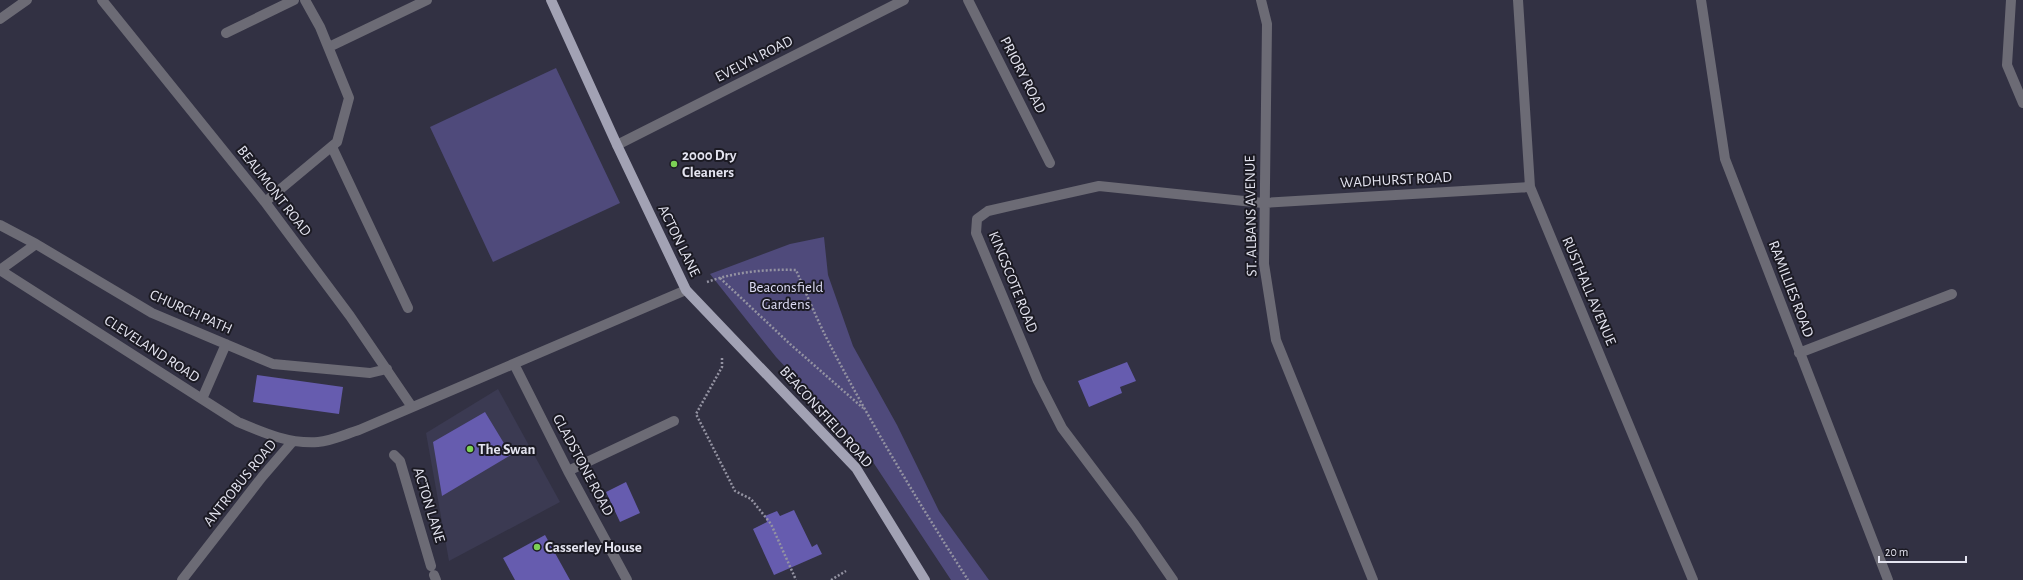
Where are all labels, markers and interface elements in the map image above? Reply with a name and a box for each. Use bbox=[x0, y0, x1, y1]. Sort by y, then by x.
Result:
street label: EVELYN ROAD bbox=[713, 33, 795, 85]
street label: PRIORY ROAD bbox=[997, 34, 1049, 116]
street label: BEAUMONT ROAD bbox=[234, 143, 314, 239]
place label: 2000 Dry Cleaners bbox=[682, 148, 737, 180]
street label: ST. ALBANS AVENUE bbox=[1242, 155, 1260, 277]
marker: 2000 Dry Cleaners bbox=[669, 159, 679, 169]
street label: WADHURST ROAD bbox=[1340, 170, 1453, 190]
street label: ACTON LANE bbox=[655, 203, 703, 279]
street label: KINGSCOTE ROAD bbox=[986, 229, 1040, 335]
street label: RUSTHALL AVENUE bbox=[1559, 235, 1619, 347]
street label: RAMILLIES ROAD bbox=[1766, 239, 1816, 340]
park label: Beaconsfield Gardens bbox=[749, 280, 824, 312]
street label: CHURCH PATH bbox=[147, 287, 235, 337]
street label: CLEVELAND ROAD bbox=[102, 313, 203, 385]
street label: BEACONSFIELD ROAD bbox=[777, 364, 875, 471]
street label: GLADSTONE ROAD bbox=[550, 412, 616, 518]
street label: ANTROBUS ROAD bbox=[201, 437, 280, 529]
place label: The Swan bbox=[478, 442, 536, 457]
marker: The Swan bbox=[465, 444, 475, 454]
street label: ACTON LANE bbox=[410, 466, 448, 544]
scale bar bbox=[1879, 538, 1966, 564]
place label: Casserley House bbox=[545, 540, 642, 555]
marker: Casserley House bbox=[532, 542, 542, 552]
text: 20 m bbox=[1885, 546, 1908, 558]

